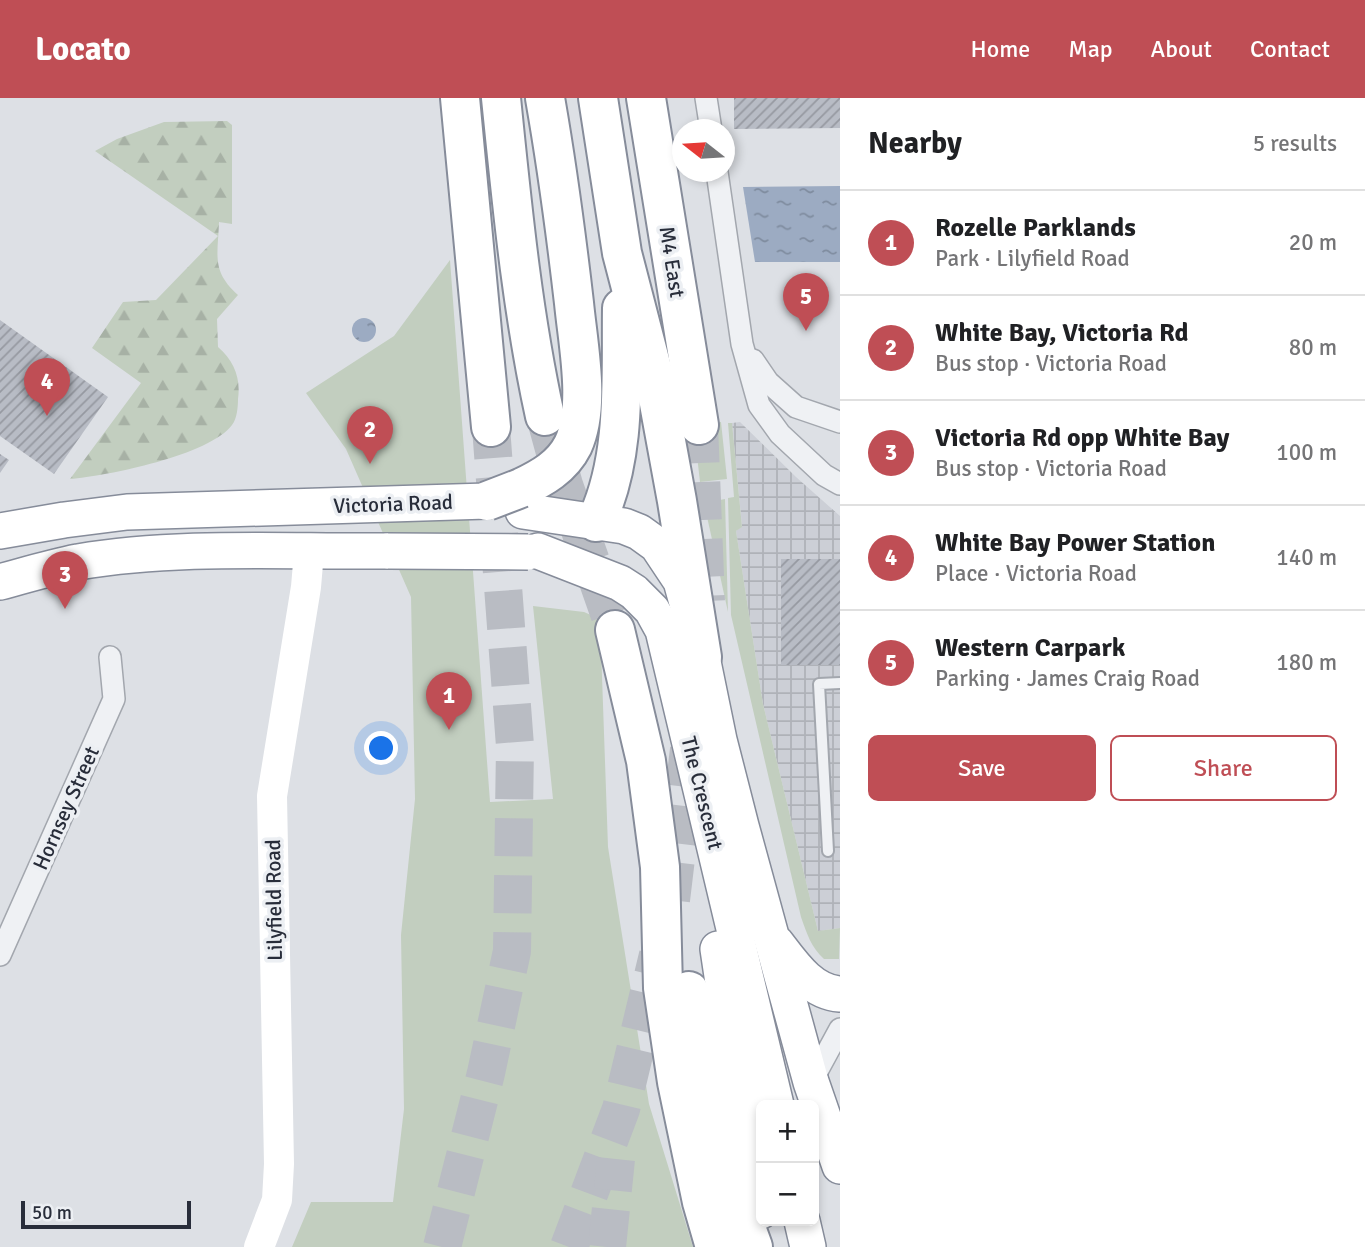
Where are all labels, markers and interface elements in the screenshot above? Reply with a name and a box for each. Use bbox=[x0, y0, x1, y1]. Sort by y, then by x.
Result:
text: Locato bbox=[35, 29, 131, 70]
text: Home bbox=[970, 34, 1030, 64]
text: Map bbox=[1068, 34, 1113, 64]
text: About bbox=[1151, 34, 1212, 64]
text: Contact bbox=[1250, 34, 1330, 64]
north arrow bbox=[672, 119, 735, 182]
text: Nearby bbox=[868, 125, 962, 162]
text: 5 results bbox=[1253, 129, 1337, 158]
text: Rozelle Parklands bbox=[935, 212, 1136, 244]
street label: M4 East bbox=[654, 224, 690, 300]
text: 1 bbox=[885, 228, 897, 257]
text: 20 m bbox=[1289, 228, 1337, 257]
text: Park · Lilyfield Road bbox=[935, 244, 1130, 273]
pin: 5 bbox=[783, 273, 829, 331]
text: White Bay, Victoria Rd bbox=[935, 317, 1189, 349]
text: 2 bbox=[885, 333, 897, 362]
text: 80 m bbox=[1289, 333, 1337, 362]
text: Bus stop · Victoria Road bbox=[935, 349, 1167, 378]
pin: 4 bbox=[24, 358, 70, 416]
pin: 2 bbox=[347, 406, 393, 464]
text: Victoria Rd opp White Bay bbox=[935, 422, 1230, 454]
text: 3 bbox=[885, 438, 897, 467]
text: 100 m bbox=[1276, 438, 1337, 467]
text: Bus stop · Victoria Road bbox=[935, 454, 1167, 483]
street label: Victoria Road bbox=[333, 489, 453, 519]
text: White Bay Power Station bbox=[935, 527, 1215, 559]
text: 4 bbox=[885, 543, 897, 572]
text: 140 m bbox=[1276, 543, 1337, 572]
pin: 3 bbox=[42, 551, 88, 609]
text: Place · Victoria Road bbox=[935, 559, 1137, 588]
text: Western Carpark bbox=[935, 632, 1125, 664]
text: 5 bbox=[885, 648, 897, 677]
text: 180 m bbox=[1276, 648, 1337, 677]
text: Parking · James Craig Road bbox=[935, 664, 1200, 693]
pin: 1 bbox=[426, 672, 472, 730]
your location bbox=[364, 731, 398, 765]
street label: The Crescent bbox=[675, 734, 729, 852]
button: Save bbox=[868, 735, 1096, 801]
button: Share bbox=[1110, 735, 1337, 801]
street label: Hornsey Street bbox=[27, 742, 105, 874]
street label: Lilyfield Road bbox=[260, 839, 288, 961]
map controls bbox=[756, 1100, 819, 1226]
button: + bbox=[756, 1100, 819, 1163]
button: − bbox=[756, 1163, 819, 1226]
scale bar bbox=[21, 1198, 191, 1230]
text: 50 m bbox=[32, 1201, 72, 1225]

